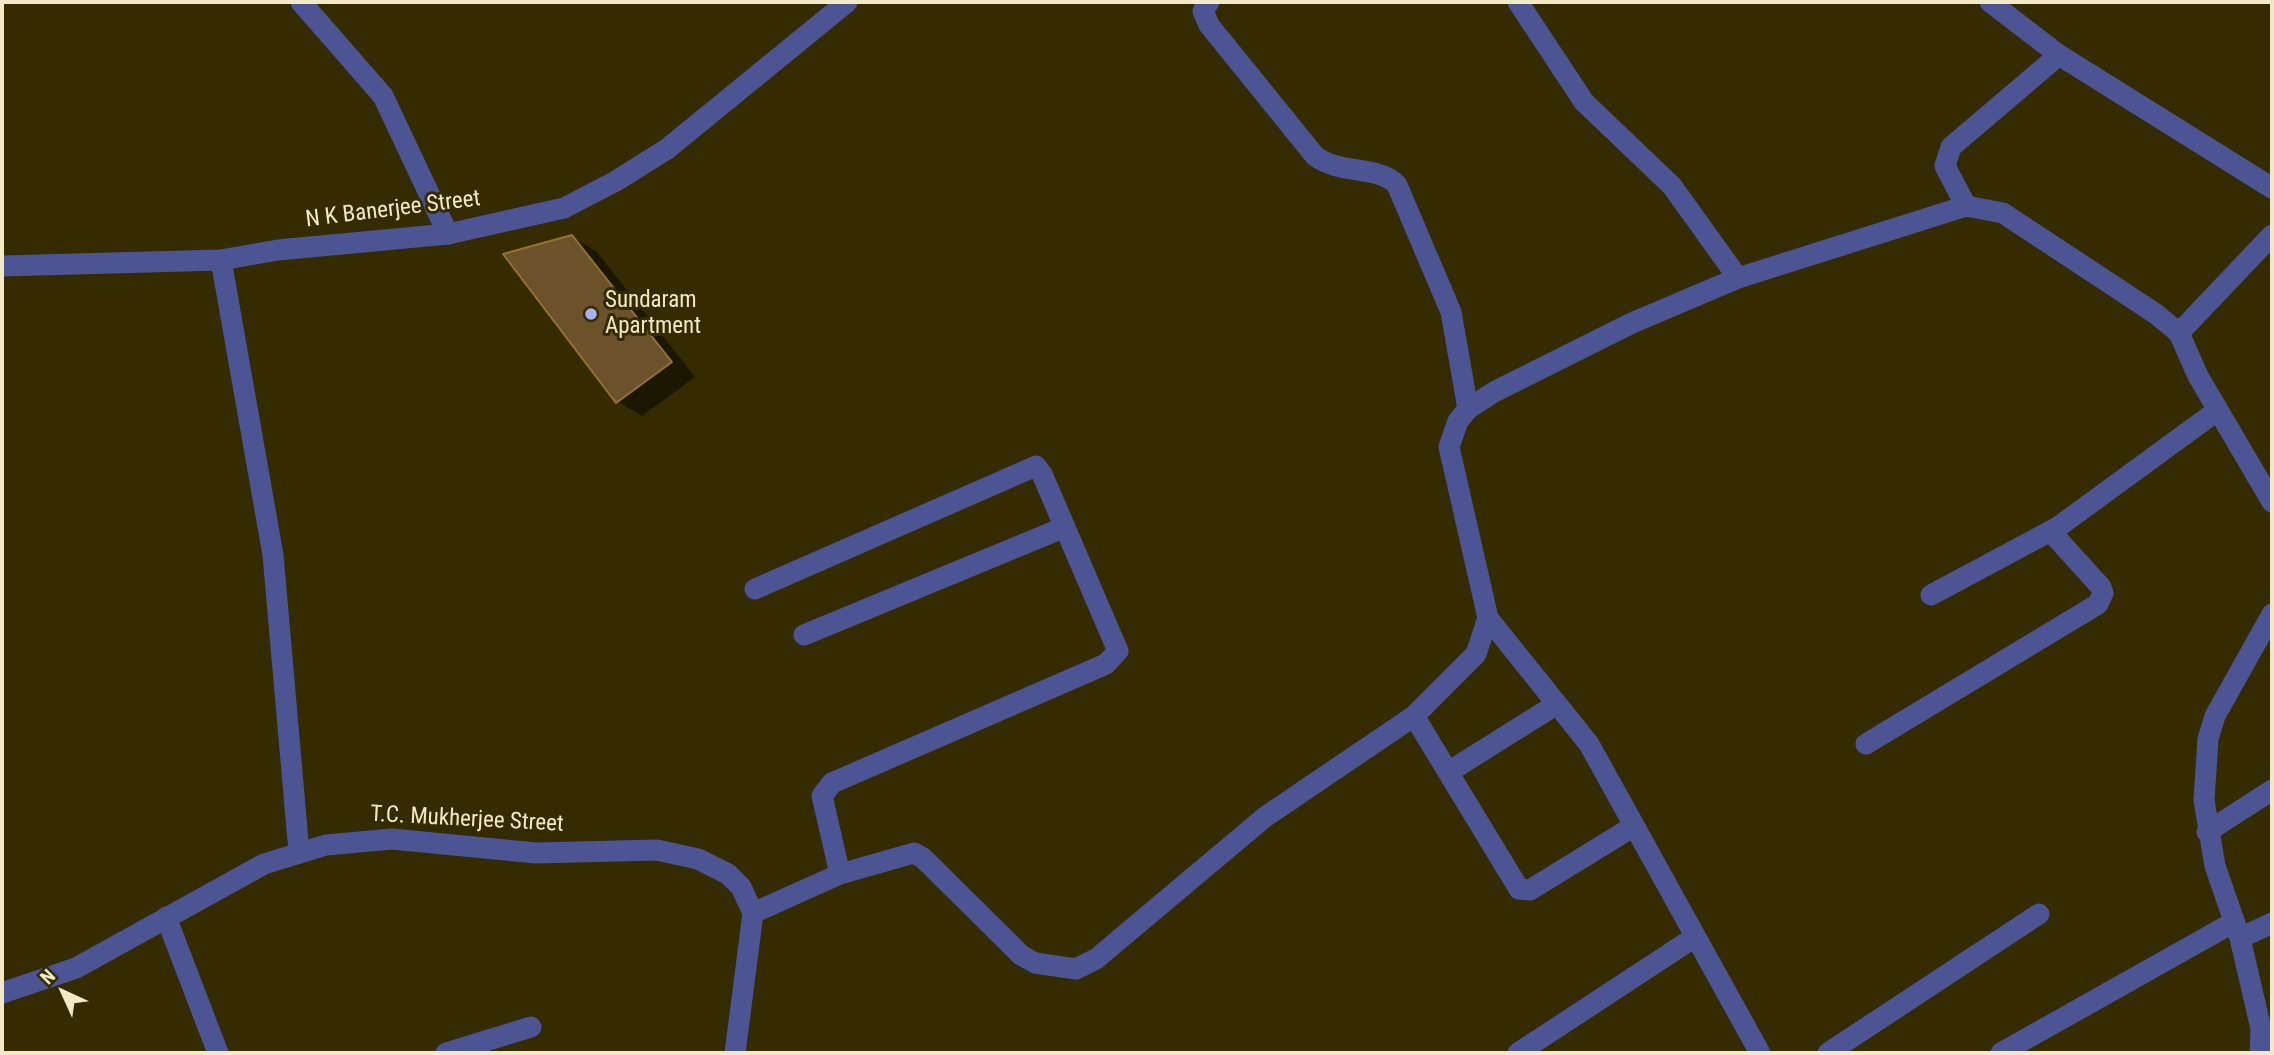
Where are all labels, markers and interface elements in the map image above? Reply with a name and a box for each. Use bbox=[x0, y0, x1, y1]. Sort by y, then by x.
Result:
street label: N K Banerjee Street bbox=[304, 186, 482, 234]
place label: Sundaram Apartment bbox=[605, 287, 701, 341]
marker: Sundaram Apartment bbox=[583, 306, 599, 322]
street label: T.C. Mukherjee Street bbox=[370, 801, 564, 839]
north arrow bbox=[28, 957, 98, 1027]
text: N bbox=[36, 965, 60, 989]

